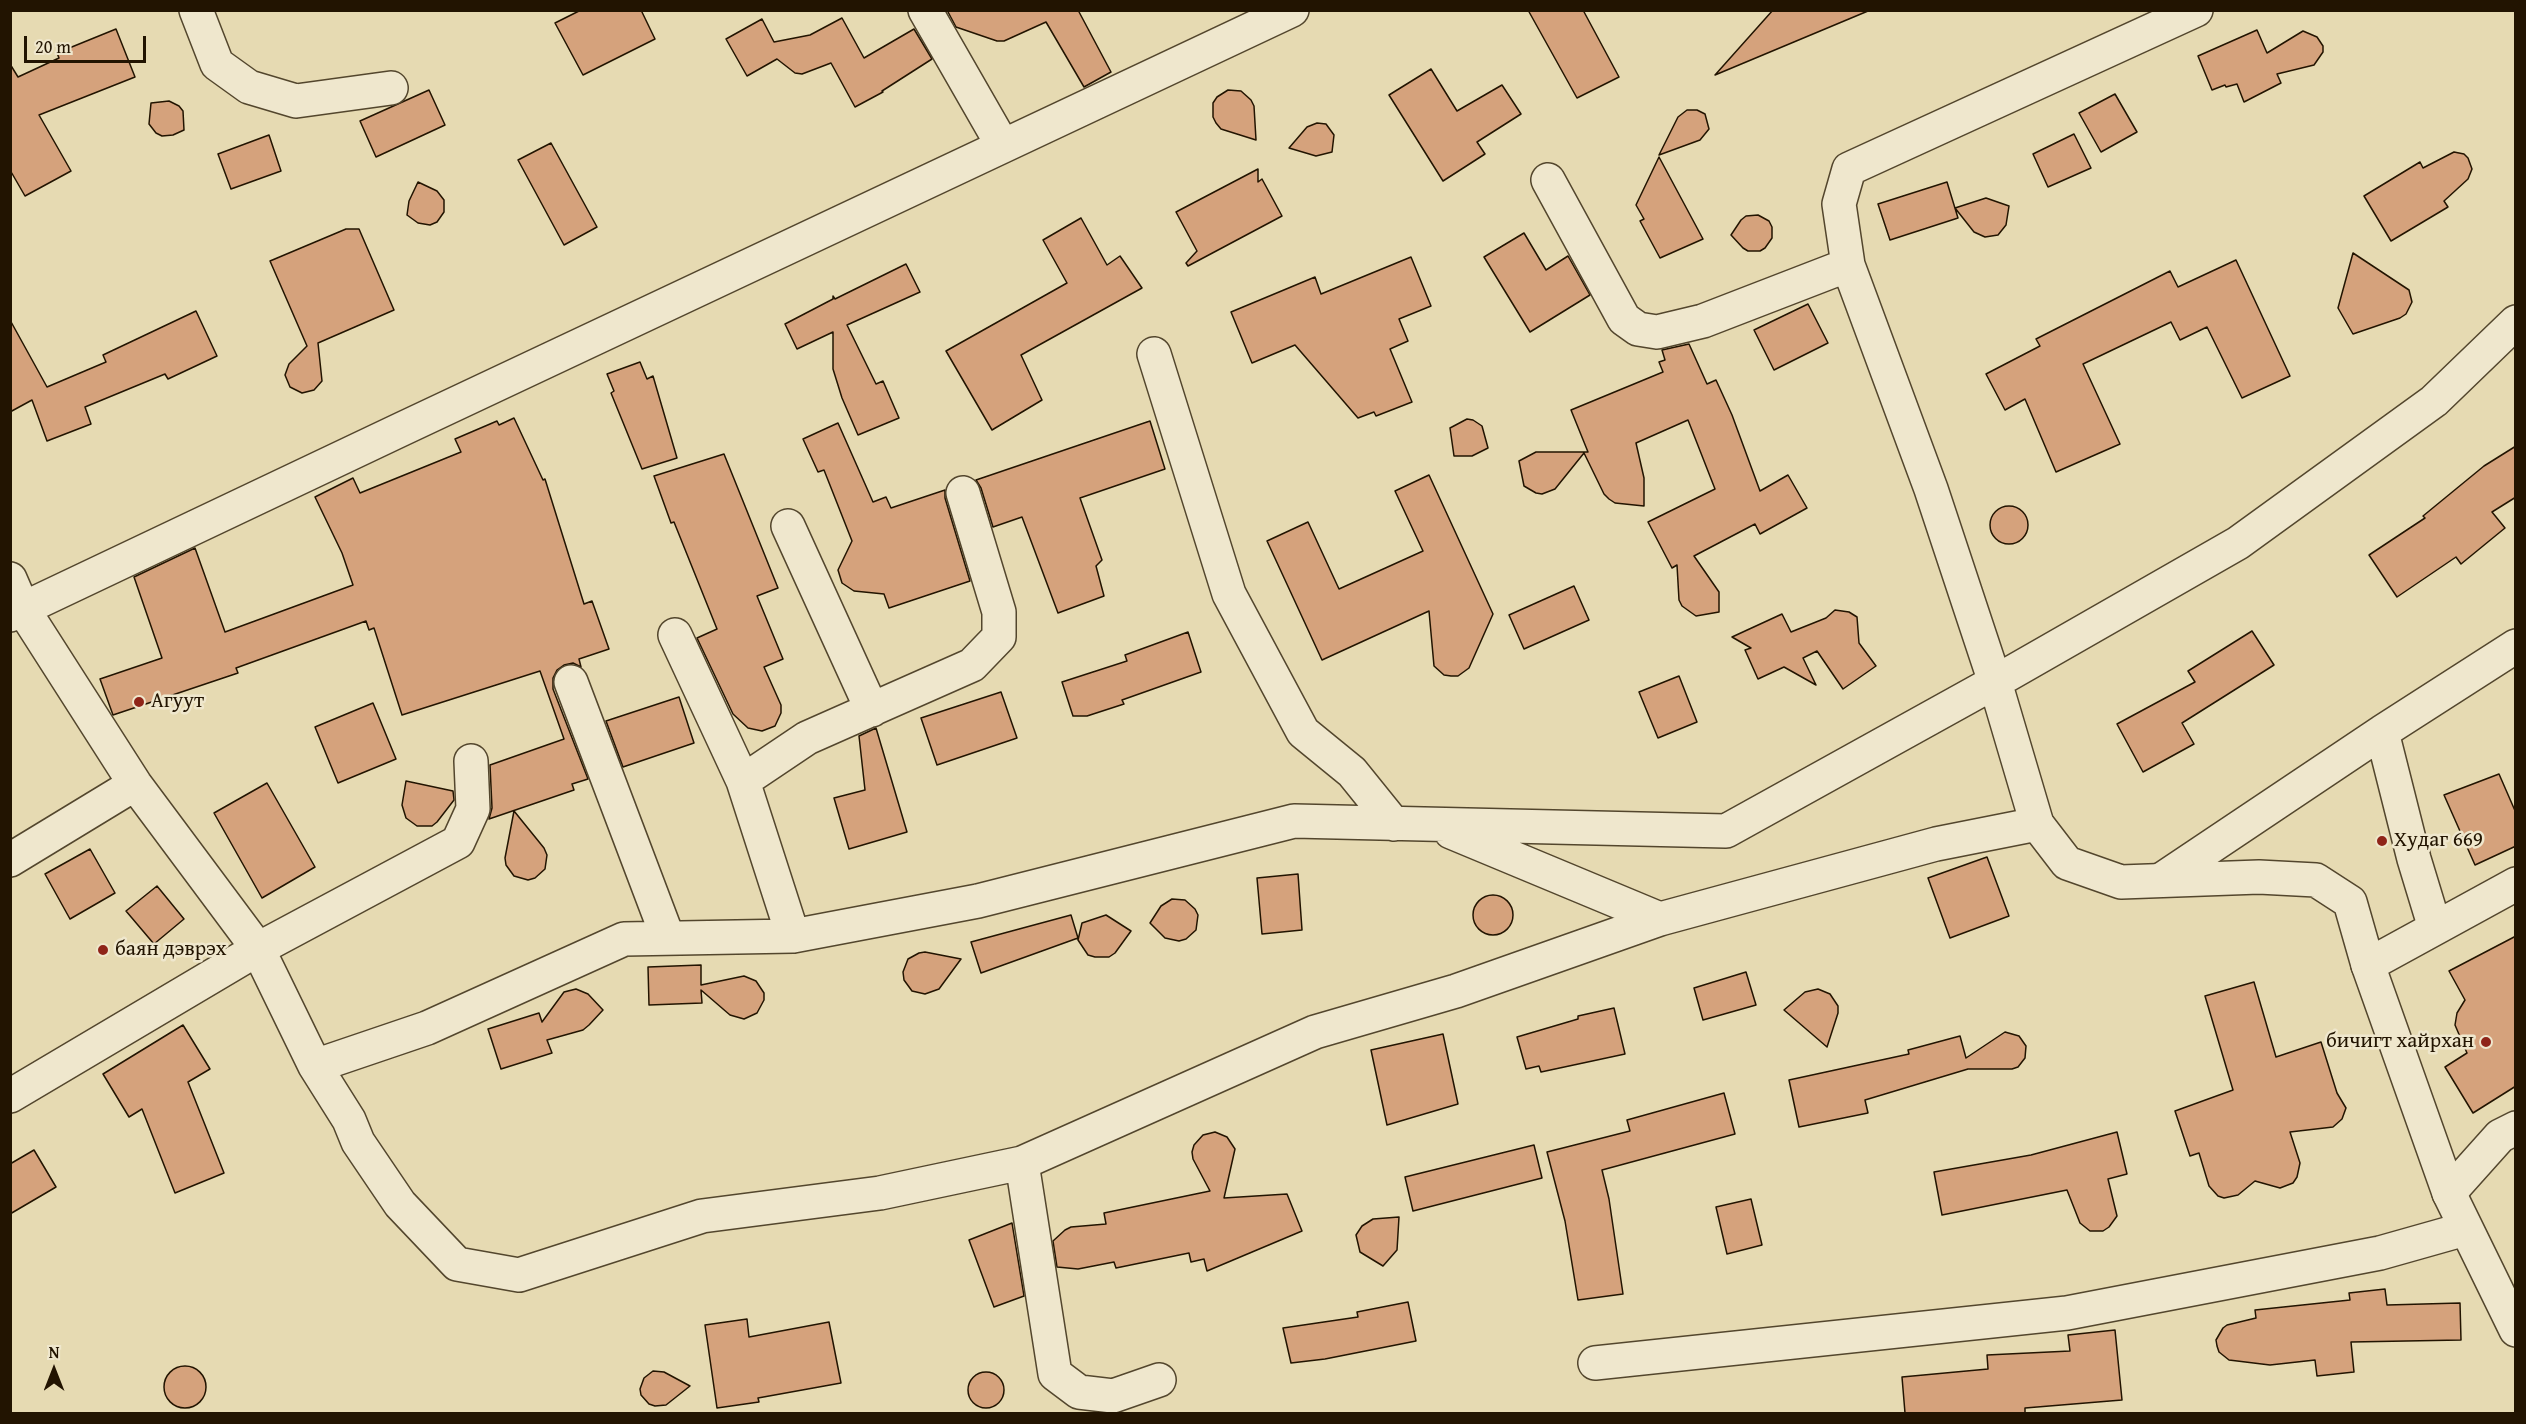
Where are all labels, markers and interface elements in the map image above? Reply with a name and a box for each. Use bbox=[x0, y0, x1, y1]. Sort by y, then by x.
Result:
scale bar bbox=[27, 24, 148, 62]
text: 20 m bbox=[35, 33, 71, 60]
place label: Агуут bbox=[151, 689, 204, 715]
marker: Агуут bbox=[132, 695, 146, 709]
place label: Худаг 669 bbox=[2394, 828, 2483, 854]
marker: Худаг 669 bbox=[2375, 834, 2389, 848]
place label: баян дэврэх bbox=[115, 937, 227, 963]
marker: баян дэврэх bbox=[96, 943, 110, 957]
place label: бичигт хайрхан bbox=[2326, 1029, 2474, 1055]
marker: бичигт хайрхан bbox=[2479, 1035, 2493, 1049]
north arrow bbox=[24, 1340, 84, 1400]
text: N bbox=[49, 1340, 59, 1364]

